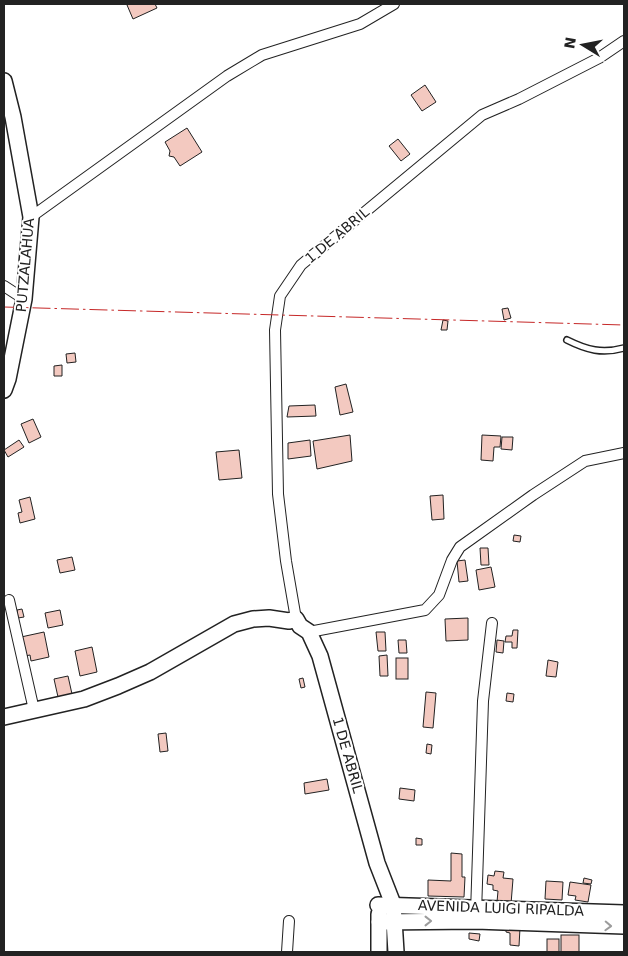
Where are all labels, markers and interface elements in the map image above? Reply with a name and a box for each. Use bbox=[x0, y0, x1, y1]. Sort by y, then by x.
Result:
north arrow bbox=[558, 20, 608, 70]
text: N bbox=[561, 36, 579, 50]
street label: 1 DE ABRIL bbox=[302, 204, 372, 266]
street label: PUTZALAHUA bbox=[13, 217, 37, 313]
street label: 1 DE ABRIL bbox=[330, 715, 367, 795]
street label: AVENIDA LUIGI RIPALDA bbox=[418, 897, 585, 919]
one-way arrow bbox=[424, 916, 432, 926]
one-way arrow bbox=[604, 920, 612, 931]

